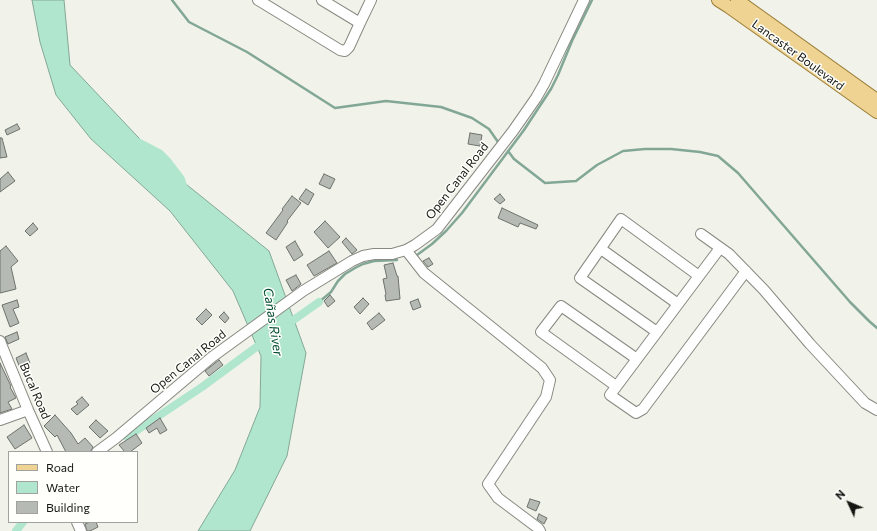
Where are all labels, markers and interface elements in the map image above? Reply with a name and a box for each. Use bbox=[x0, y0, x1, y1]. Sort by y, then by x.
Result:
street label: Lancaster Boulevard bbox=[749, 17, 847, 93]
street label: Open Canal Road bbox=[423, 140, 491, 222]
water label: Cañas River bbox=[260, 287, 286, 357]
street label: Open Canal Road bbox=[147, 327, 229, 397]
street label: Bucal Road bbox=[17, 361, 53, 421]
legend bbox=[8, 451, 138, 523]
text: Road bbox=[46, 460, 74, 474]
text: Water bbox=[46, 480, 80, 494]
north arrow bbox=[829, 483, 869, 523]
text: N bbox=[832, 487, 848, 502]
text: Building bbox=[46, 500, 90, 514]

